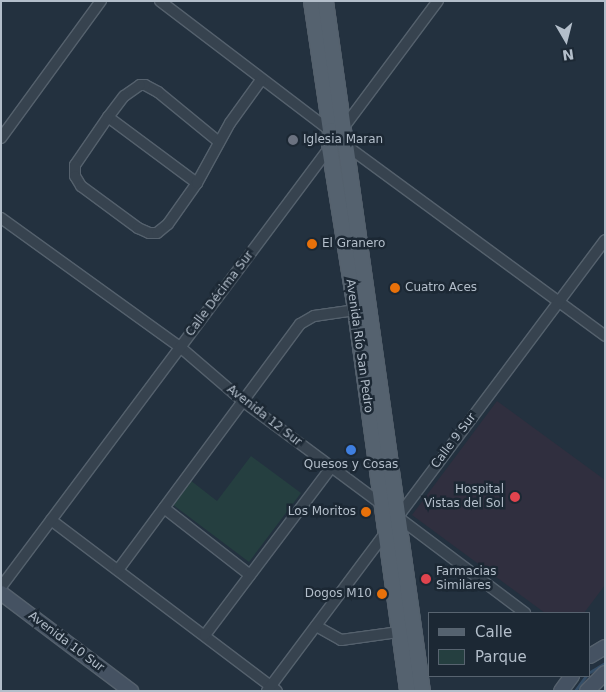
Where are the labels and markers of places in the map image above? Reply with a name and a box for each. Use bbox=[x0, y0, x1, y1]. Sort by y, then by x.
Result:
place label: Iglesia Maran bbox=[303, 133, 383, 147]
marker: Iglesia Maran bbox=[287, 134, 299, 146]
place label: El Granero bbox=[322, 237, 385, 251]
marker: El Granero bbox=[306, 238, 318, 250]
place label: Cuatro Aces bbox=[405, 281, 477, 295]
marker: Cuatro Aces bbox=[389, 282, 401, 294]
marker: Quesos y Cosas bbox=[345, 444, 357, 456]
place label: Quesos y Cosas bbox=[304, 458, 398, 472]
place label: Hospital Vistas del Sol bbox=[424, 483, 504, 511]
marker: Hospital Vistas del Sol bbox=[508, 490, 522, 504]
place label: Los Moritos bbox=[288, 505, 356, 519]
marker: Los Moritos bbox=[360, 506, 372, 518]
place label: Farmacias Similares bbox=[436, 565, 496, 593]
marker: Farmacias Similares bbox=[420, 573, 432, 585]
place label: Dogos M10 bbox=[305, 587, 372, 601]
marker: Dogos M10 bbox=[376, 588, 388, 600]

